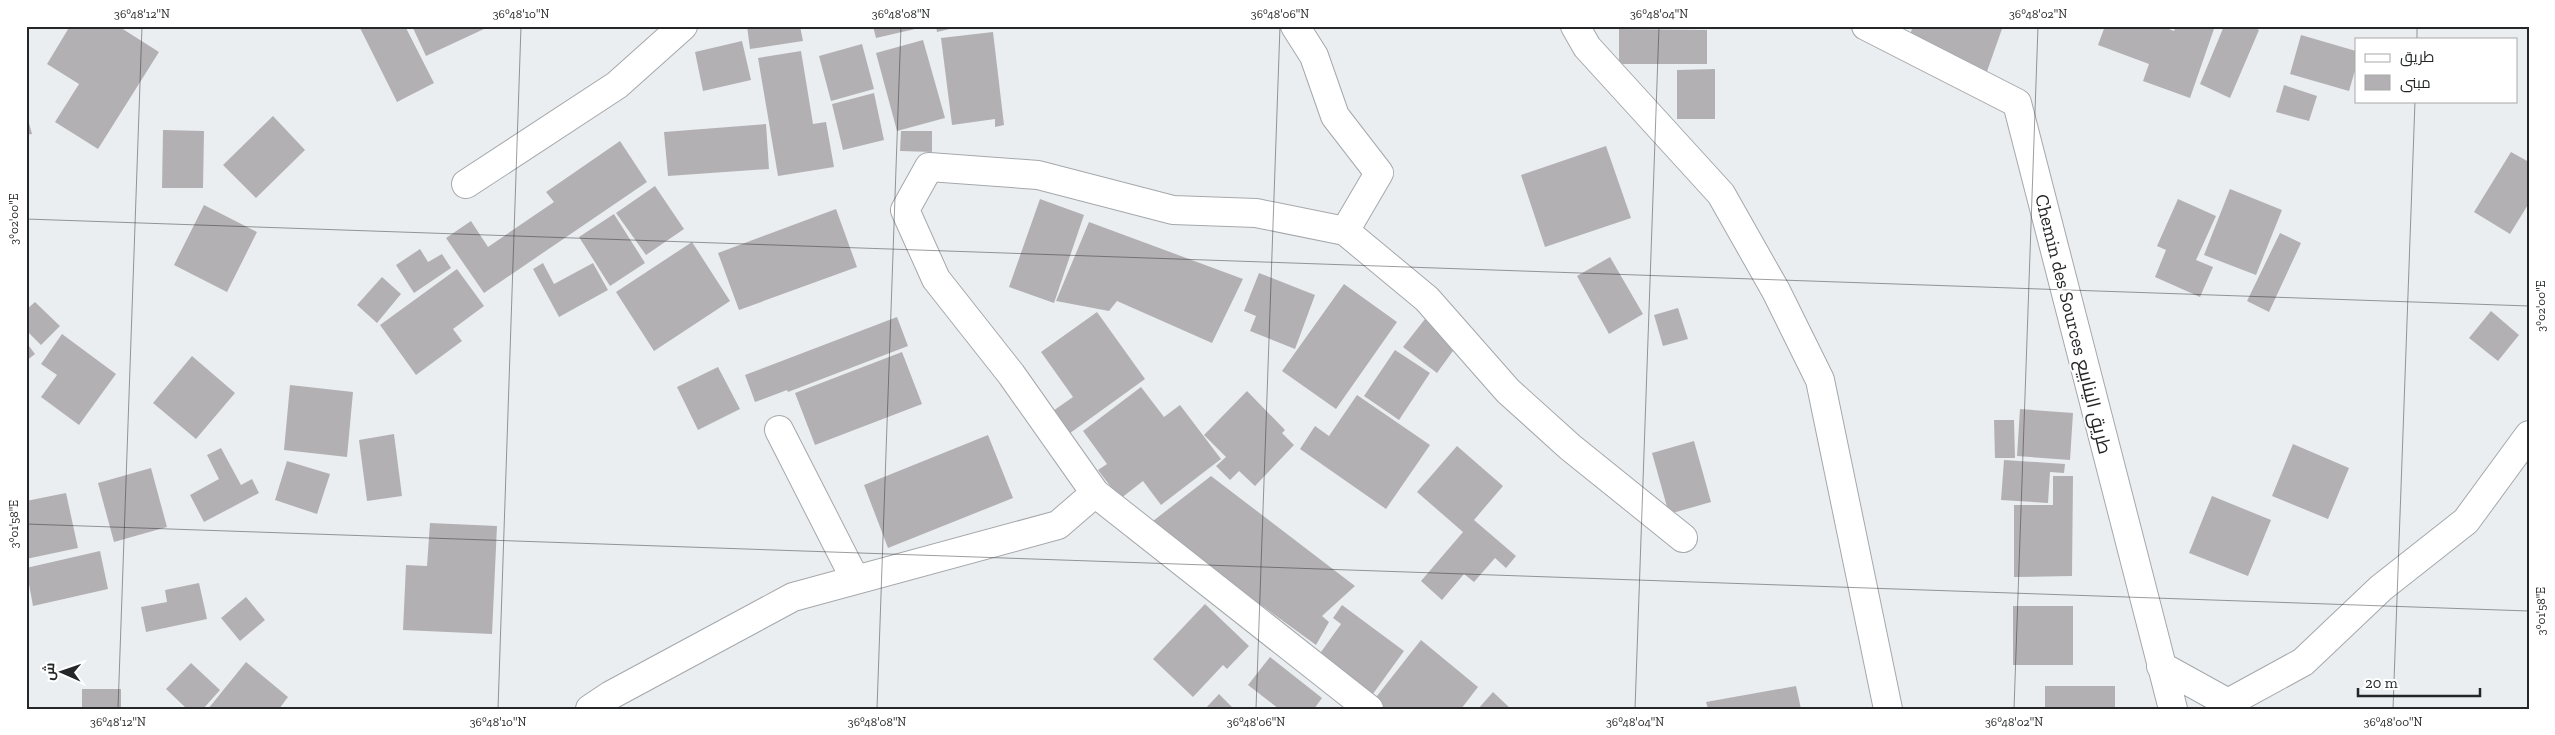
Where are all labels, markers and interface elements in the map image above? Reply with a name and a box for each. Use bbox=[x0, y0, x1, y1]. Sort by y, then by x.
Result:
text: 36°48'12"N bbox=[114, 7, 170, 21]
text: 36°48'10"N bbox=[493, 7, 549, 21]
text: 36°48'08"N bbox=[872, 7, 930, 21]
text: 36°48'06"N bbox=[1251, 7, 1309, 21]
text: 36°48'04"N bbox=[1630, 7, 1688, 21]
text: 36°48'02"N bbox=[2009, 7, 2067, 21]
legend bbox=[2355, 38, 2518, 102]
text: طريق bbox=[2400, 48, 2434, 67]
text: مبنى bbox=[2400, 74, 2431, 93]
street label: Chemin des Sources طريق الينابيع bbox=[2028, 192, 2117, 457]
text: 3°02'00"E bbox=[7, 193, 21, 245]
text: 3°02'00"E bbox=[2534, 280, 2548, 332]
text: 3°01'58"E bbox=[7, 500, 21, 548]
text: 3°01'58"E bbox=[2534, 587, 2548, 635]
north arrow bbox=[38, 648, 88, 698]
text: ش bbox=[41, 662, 58, 681]
scale bar bbox=[2358, 665, 2480, 697]
text: 20 m bbox=[2365, 674, 2398, 692]
text: 36°48'12"N bbox=[90, 715, 146, 729]
text: 36°48'10"N bbox=[470, 715, 526, 729]
text: 36°48'08"N bbox=[848, 715, 906, 729]
text: 36°48'06"N bbox=[1227, 715, 1285, 729]
text: 36°48'04"N bbox=[1606, 715, 1664, 729]
text: 36°48'02"N bbox=[1985, 715, 2043, 729]
text: 36°48'00"N bbox=[2364, 715, 2423, 729]

